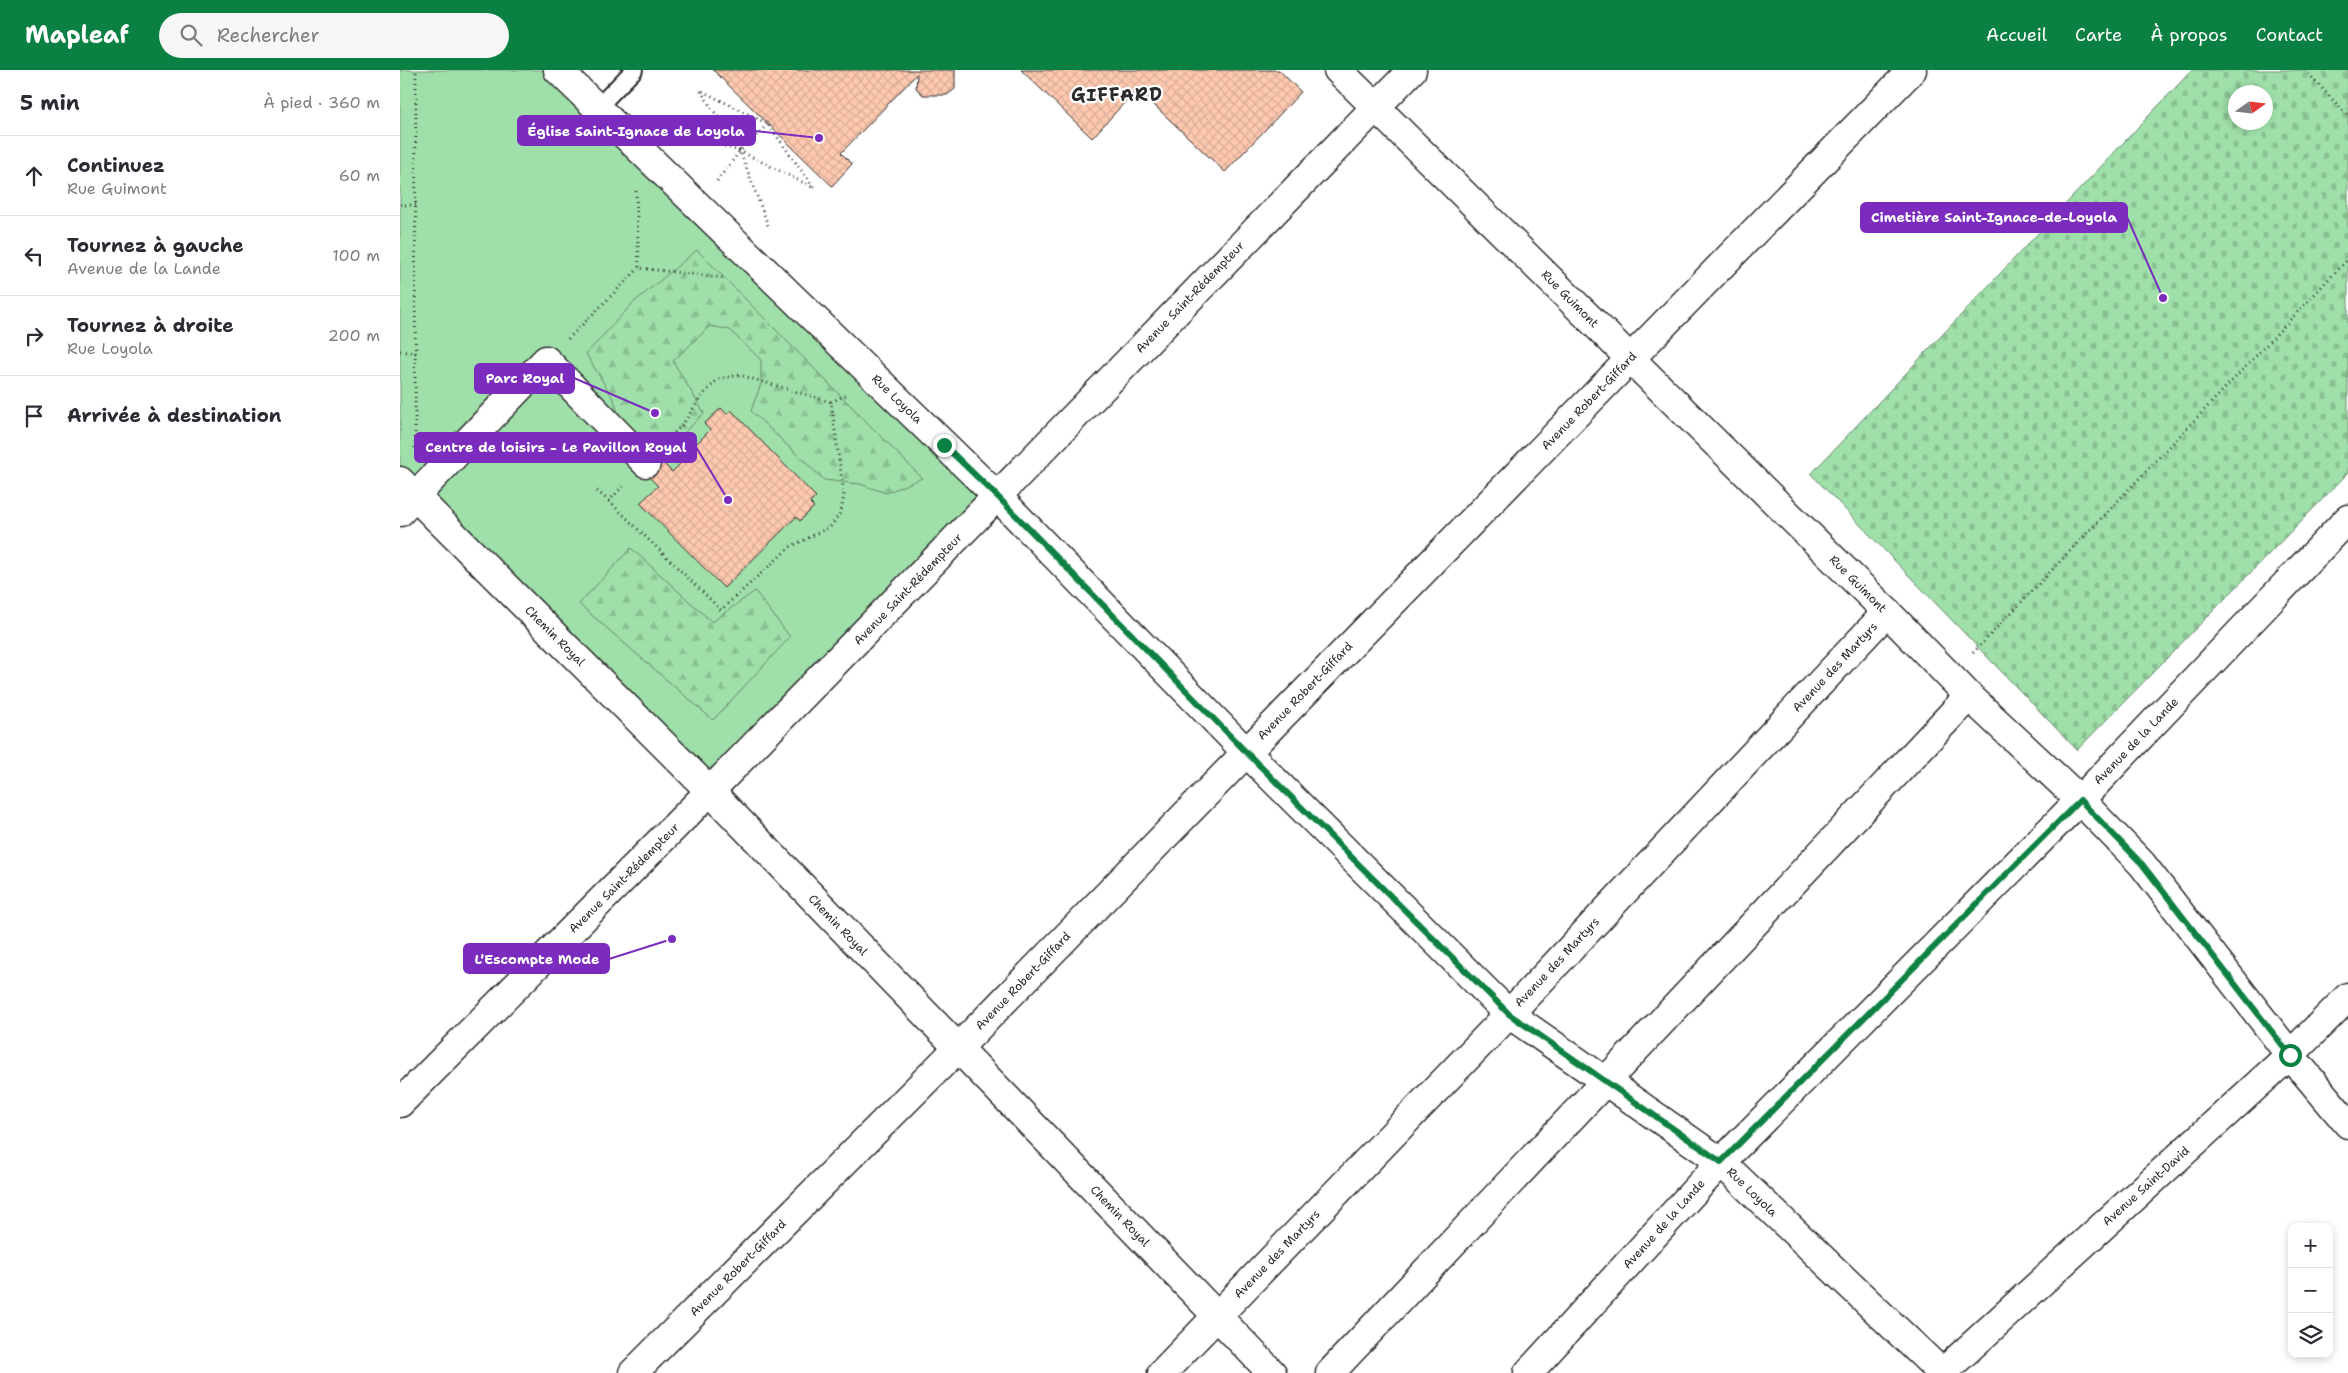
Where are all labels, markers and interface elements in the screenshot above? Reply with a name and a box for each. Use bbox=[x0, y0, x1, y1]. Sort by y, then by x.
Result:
search box bbox=[159, 13, 509, 58]
text: Mapleaf bbox=[25, 19, 129, 51]
icon: search bbox=[177, 21, 205, 49]
text: Rechercher bbox=[217, 23, 319, 48]
text: Accueil bbox=[1986, 23, 2047, 47]
text: Carte bbox=[2075, 23, 2122, 47]
text: À propos bbox=[2150, 23, 2228, 47]
text: Contact bbox=[2256, 23, 2323, 47]
district label: GIFFARD bbox=[1071, 83, 1163, 107]
north arrow bbox=[2228, 85, 2273, 130]
text: 5 min bbox=[20, 89, 80, 117]
text: À pied · 360 m bbox=[263, 92, 380, 113]
callout: Église Saint-Ignace de Loyola bbox=[518, 116, 755, 145]
text: Église Saint-Ignace de Loyola bbox=[527, 122, 745, 140]
text: Continuez bbox=[67, 153, 165, 178]
icon: ahead bbox=[20, 162, 48, 190]
text: 60 m bbox=[339, 165, 380, 186]
text: Rue Guimont bbox=[67, 178, 167, 199]
callout: Cimetière Saint-Ignace-de-Loyola bbox=[1861, 203, 2127, 232]
text: Cimetière Saint-Ignace-de-Loyola bbox=[1871, 208, 2117, 226]
text: Tournez à gauche bbox=[67, 233, 244, 258]
street label: Avenue Saint-Rédempteur bbox=[1132, 237, 1248, 356]
icon: left bbox=[20, 242, 48, 270]
text: 100 m bbox=[332, 245, 380, 266]
text: Avenue de la Lande bbox=[67, 258, 221, 279]
street label: Rue Guimont bbox=[1538, 267, 1602, 331]
text: Tournez à droite bbox=[67, 313, 234, 338]
icon: right bbox=[20, 322, 48, 350]
text: 200 m bbox=[328, 325, 380, 346]
text: Rue Loyola bbox=[67, 338, 153, 359]
street label: Avenue Robert-Giffard bbox=[1538, 348, 1640, 453]
callout: Parc Royal bbox=[475, 364, 574, 393]
text: Parc Royal bbox=[486, 369, 564, 387]
street label: Rue Loyola bbox=[868, 371, 926, 427]
icon: arrive bbox=[20, 402, 48, 430]
text: Arrivée à destination bbox=[67, 403, 281, 428]
callout: Centre de loisirs - Le Pavillon Royal bbox=[415, 433, 696, 462]
route end bbox=[933, 434, 956, 457]
text: Centre de loisirs - Le Pavillon Royal bbox=[425, 438, 687, 456]
street label: Avenue Saint-Rédempteur bbox=[850, 529, 966, 648]
street label: Rue Guimont bbox=[1826, 552, 1890, 616]
street label: Chemin Royal bbox=[521, 602, 589, 670]
street label: Avenue des Martyrs bbox=[1789, 619, 1881, 715]
street label: Avenue Robert-Giffard bbox=[1254, 638, 1356, 743]
street label: Avenue de la Lande bbox=[2090, 694, 2182, 788]
street label: Avenue Saint-Rédempteur bbox=[565, 819, 683, 937]
street label: Chemin Royal bbox=[805, 891, 871, 959]
street label: Avenue des Martyrs bbox=[1511, 914, 1603, 1010]
street label: Avenue Robert-Giffard bbox=[972, 928, 1074, 1033]
callout: L'Escompte Mode bbox=[464, 944, 609, 973]
text: L'Escompte Mode bbox=[475, 950, 599, 968]
route start bbox=[2279, 1044, 2302, 1067]
street label: Avenue Saint-David bbox=[2099, 1142, 2193, 1229]
street label: Rue Loyola bbox=[1723, 1164, 1781, 1220]
street label: Avenue de la Lande bbox=[1619, 1176, 1709, 1272]
street label: Chemin Royal bbox=[1087, 1182, 1153, 1250]
street label: Avenue des Martyrs bbox=[1230, 1206, 1324, 1302]
street label: Avenue Robert-Giffard bbox=[686, 1216, 790, 1320]
map controls bbox=[2288, 1223, 2333, 1358]
button: + bbox=[2288, 1223, 2333, 1268]
button: − bbox=[2288, 1268, 2333, 1313]
button: layers bbox=[2288, 1313, 2333, 1358]

